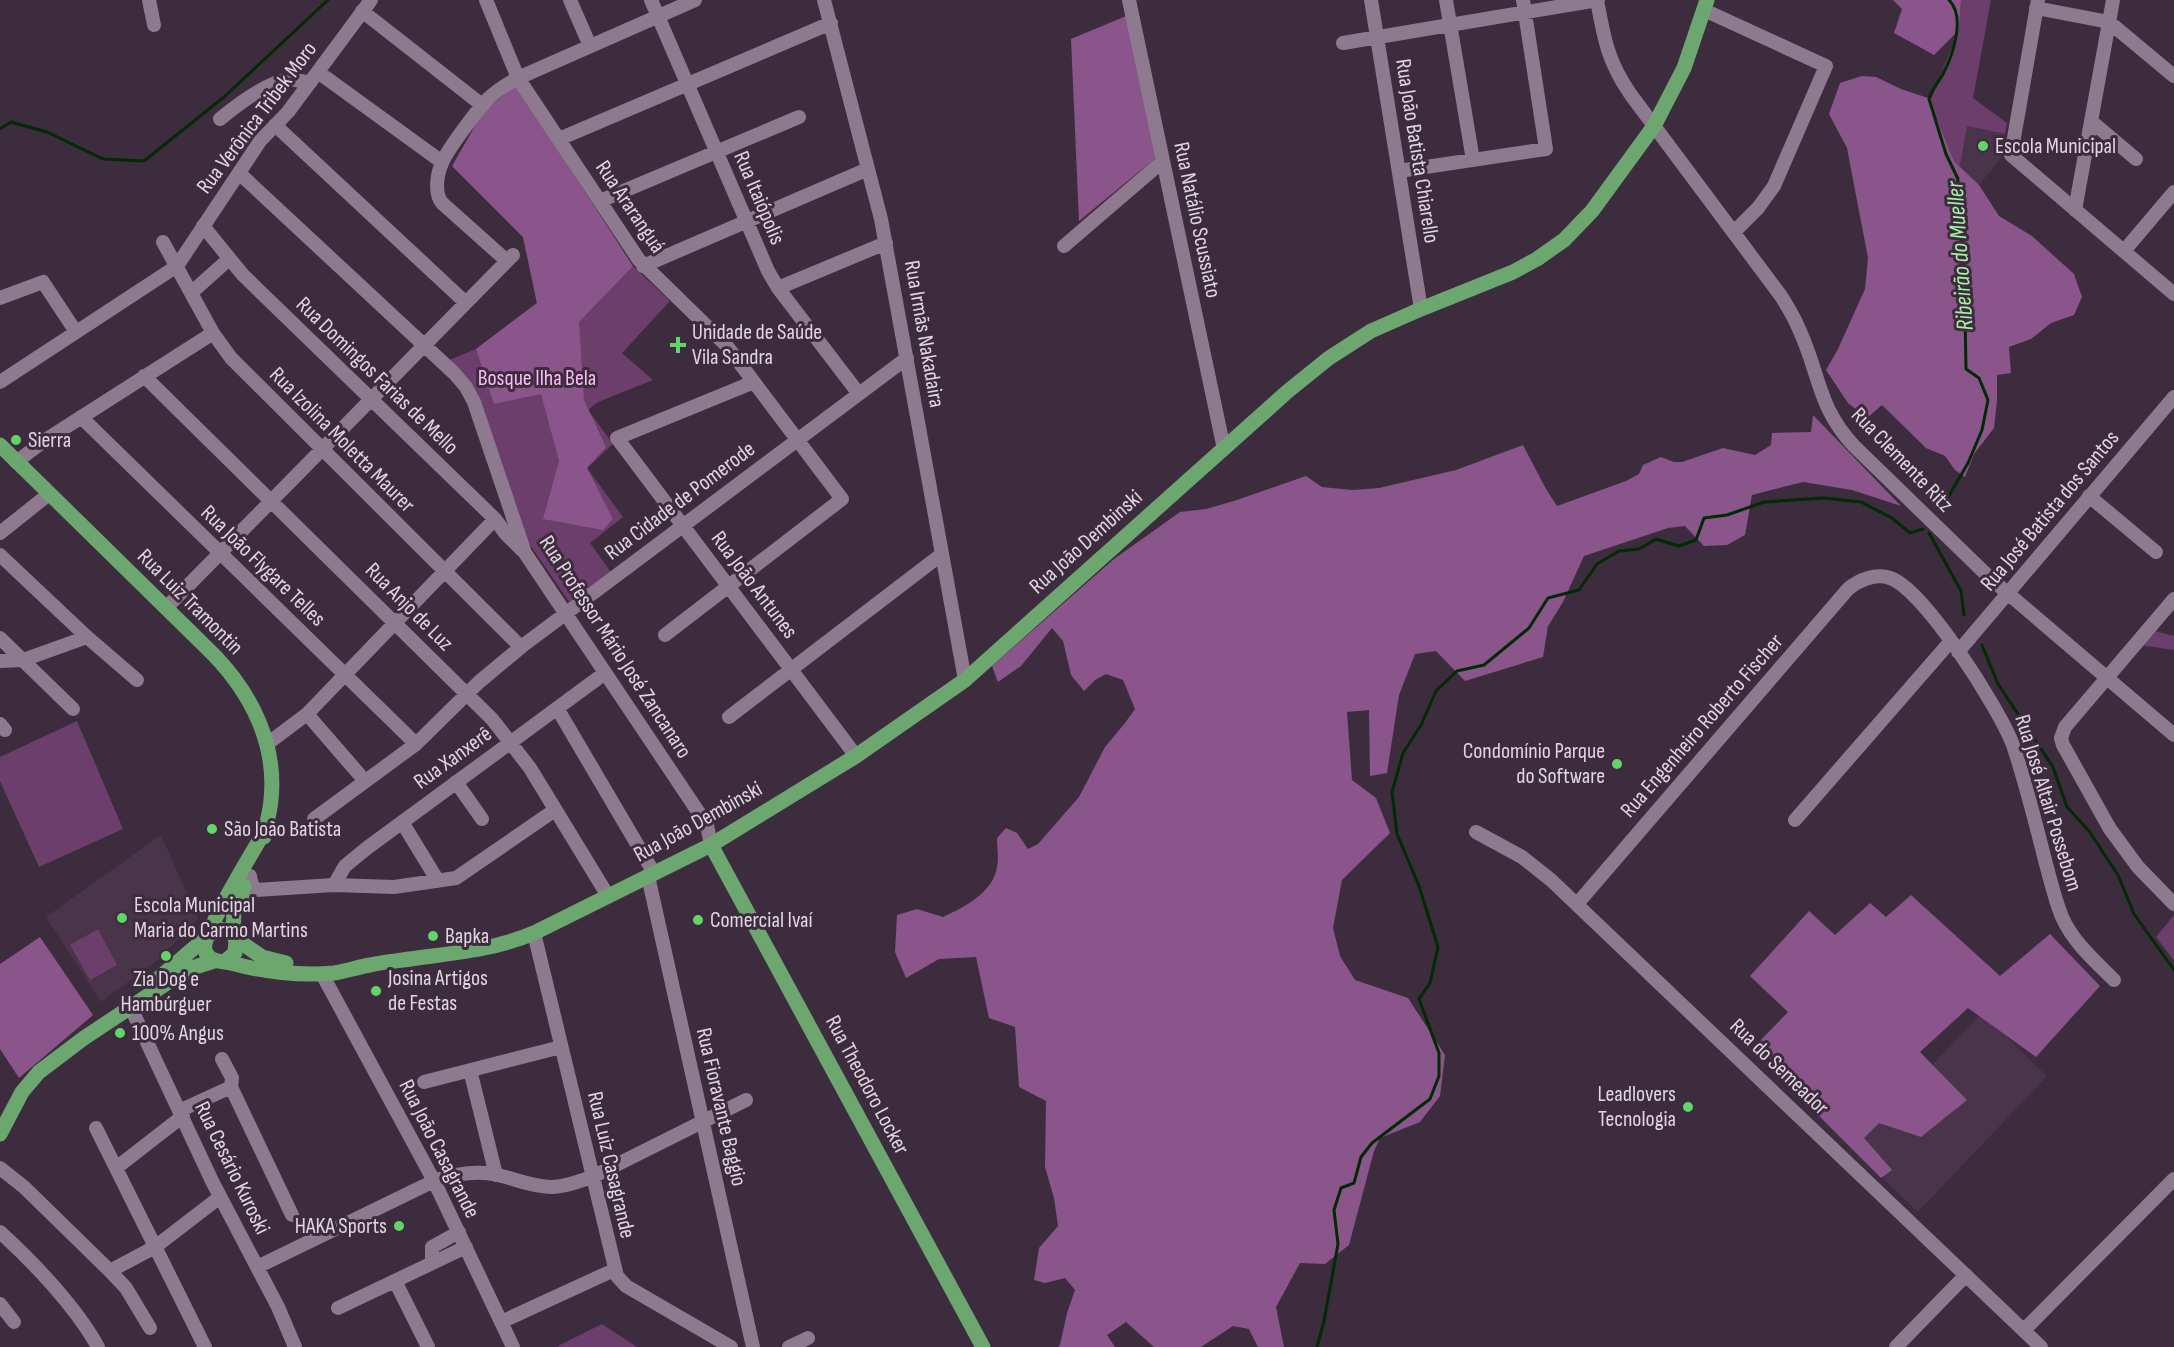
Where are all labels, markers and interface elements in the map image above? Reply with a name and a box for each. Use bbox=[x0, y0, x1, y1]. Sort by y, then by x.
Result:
street label: Rua Verônica Tribek Moro bbox=[191, 37, 323, 199]
street label: Rua João Batista Chiarello bbox=[1389, 57, 1445, 245]
place label: Escola Municipal bbox=[1995, 133, 2116, 160]
marker: Escola Municipal bbox=[1976, 139, 1990, 153]
street label: Rua Natálio Scussiato bbox=[1167, 140, 1227, 300]
street label: Rua Itaiópolis bbox=[727, 147, 791, 249]
street label: Rua Araranguá bbox=[589, 156, 671, 258]
water label: Ribeirão do Mueller bbox=[1940, 179, 1980, 332]
street label: Rua Irmãs Nakadaira bbox=[898, 258, 950, 410]
street label: Rua Domingos Farias de Mello bbox=[290, 291, 464, 461]
place label: Unidade de Saúde Vila Sandra bbox=[692, 319, 822, 371]
marker: Unidade de Saúde Vila Sandra bbox=[669, 336, 687, 354]
street label: Rua Izolina Moletta Maurer bbox=[264, 362, 420, 518]
park label: Bosque Ilha Bela bbox=[478, 365, 596, 392]
street label: Rua Clemente Ritz bbox=[1845, 402, 1959, 518]
street label: Rua José Batista dos Santos bbox=[1975, 425, 2125, 597]
place label: Sierra bbox=[28, 427, 71, 454]
marker: Sierra bbox=[9, 433, 23, 447]
street label: Rua Cidade de Pomerode bbox=[599, 436, 761, 566]
street label: Rua João Dembinski bbox=[1024, 484, 1148, 600]
street label: Rua João Flygare Telles bbox=[195, 500, 331, 632]
street label: Rua João Antunes bbox=[705, 526, 803, 644]
street label: Rua Professor Mário José Zancanaro bbox=[533, 531, 697, 763]
street label: Rua Luiz Tramontin bbox=[131, 543, 249, 661]
street label: Rua Anjo de Luz bbox=[359, 557, 459, 657]
street label: Rua Engenheiro Roberto Fischer bbox=[1615, 629, 1789, 823]
street label: Rua José Altair Possebom bbox=[2008, 711, 2088, 895]
street label: Rua Xanxerê bbox=[409, 721, 497, 795]
place label: Condomínio Parque do Software bbox=[1463, 738, 1605, 790]
marker: Condomínio Parque do Software bbox=[1610, 757, 1624, 771]
street label: Rua João Dembinski bbox=[629, 776, 767, 868]
place label: São João Batista bbox=[224, 816, 341, 843]
marker: São João Batista bbox=[205, 822, 219, 836]
place label: Escola Municipal Maria do Carmo Martins bbox=[134, 892, 308, 944]
place label: Comercial Ivaí bbox=[710, 907, 814, 934]
marker: Escola Municipal Maria do Carmo Martins bbox=[115, 911, 129, 925]
marker: Comercial Ivaí bbox=[691, 913, 705, 927]
place label: Bapka bbox=[445, 923, 489, 950]
marker: Bapka bbox=[426, 929, 440, 943]
marker: Zia Dog e Hambúrguer bbox=[159, 949, 173, 963]
place label: Josina Artigos de Festas bbox=[387, 965, 488, 1017]
place label: Zia Dog e Hambúrguer bbox=[121, 966, 211, 1018]
marker: Josina Artigos de Festas bbox=[369, 984, 383, 998]
street label: Rua Theodoro Locker bbox=[819, 1011, 915, 1159]
street label: Rua do Semeador bbox=[1724, 1013, 1834, 1121]
place label: 100% Angus bbox=[132, 1020, 224, 1047]
street label: Rua Fioravante Baggio bbox=[690, 1025, 752, 1189]
marker: 100% Angus bbox=[113, 1026, 127, 1040]
street label: Rua João Casagrande bbox=[393, 1075, 485, 1223]
place label: Leadlovers Tecnologia bbox=[1598, 1081, 1676, 1133]
street label: Rua Luiz Casagrande bbox=[581, 1089, 641, 1241]
street label: Rua Cesário Kuroski bbox=[188, 1097, 276, 1239]
marker: Leadlovers Tecnologia bbox=[1681, 1100, 1695, 1114]
place label: HAKA Sports bbox=[295, 1213, 387, 1240]
marker: HAKA Sports bbox=[392, 1219, 406, 1233]

